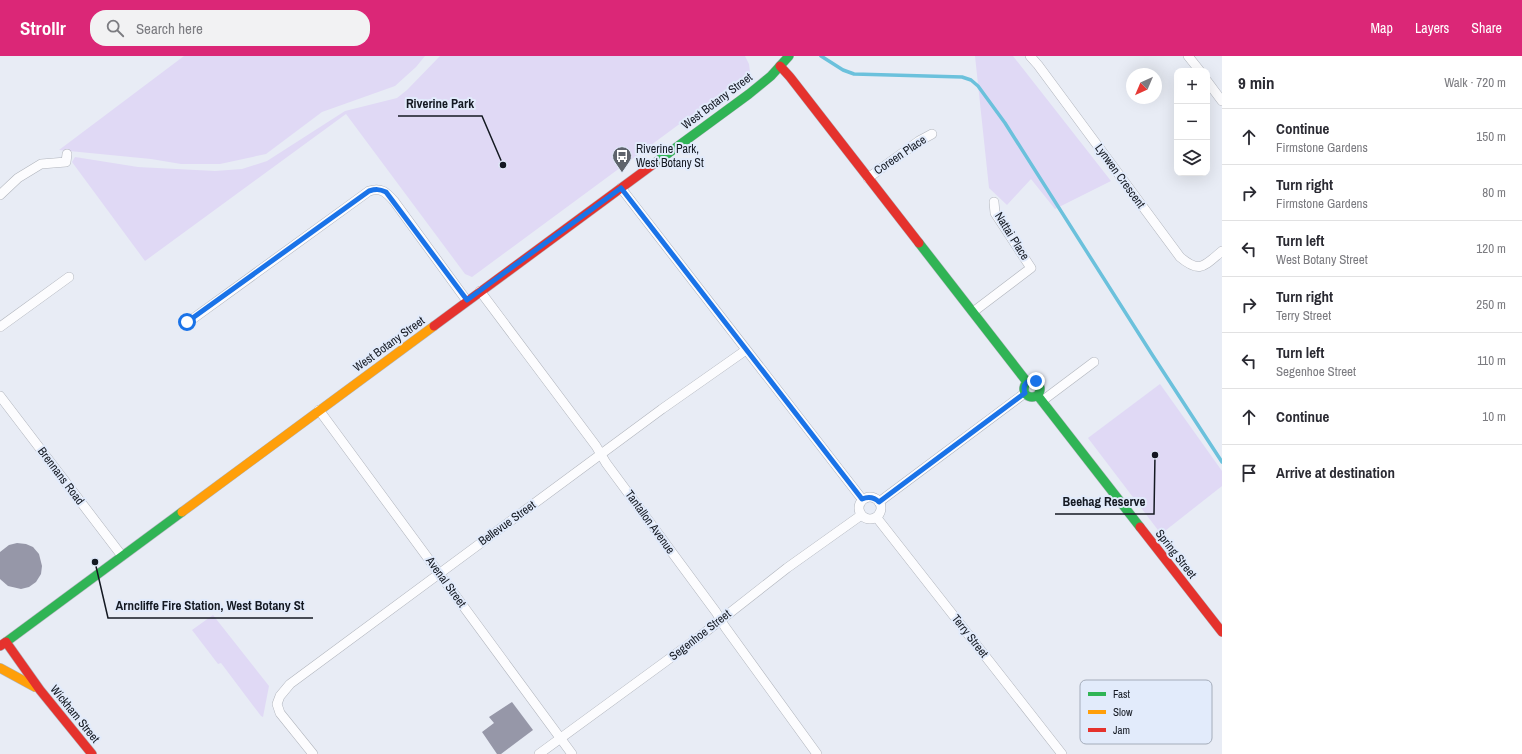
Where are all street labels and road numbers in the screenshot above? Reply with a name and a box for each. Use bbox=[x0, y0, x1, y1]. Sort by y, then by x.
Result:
street label: West Botany Street bbox=[678, 69, 756, 133]
street label: Coreen Place bbox=[871, 132, 929, 178]
street label: Lynwen Crescent bbox=[1091, 141, 1149, 212]
street label: Nattai Place bbox=[991, 209, 1033, 263]
street label: West Botany Street bbox=[350, 313, 428, 375]
street label: Brennans Road bbox=[34, 444, 88, 508]
street label: Tantallon Avenue bbox=[621, 487, 679, 557]
street label: Bellevue Street bbox=[475, 497, 539, 549]
street label: Spring Street bbox=[1152, 526, 1200, 582]
street label: Avenal Street bbox=[422, 553, 470, 611]
street label: Segenhoe Street bbox=[666, 606, 734, 664]
street label: Terry Street bbox=[948, 611, 992, 661]
street label: Wickham Street bbox=[47, 682, 103, 746]

